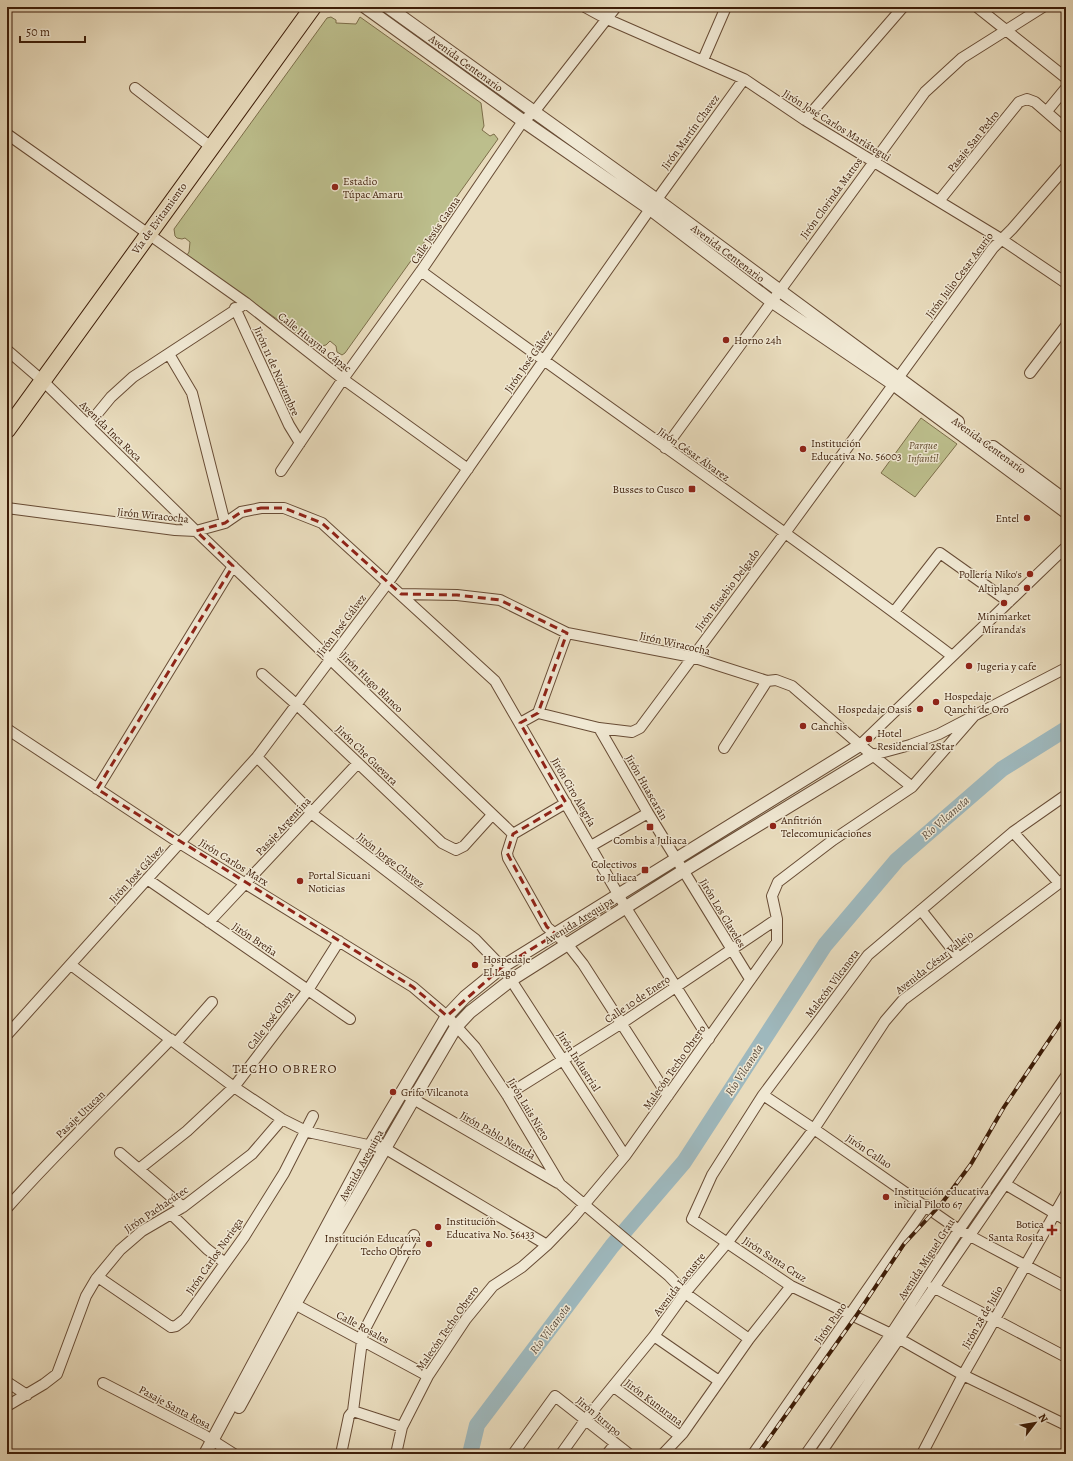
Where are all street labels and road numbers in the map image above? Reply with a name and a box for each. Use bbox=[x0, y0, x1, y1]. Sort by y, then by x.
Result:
street label: Avenida Centenario bbox=[425, 31, 506, 96]
street label: Jirón José Carlos Mariátegui bbox=[780, 86, 894, 165]
street label: Jirón Martín Chavez bbox=[658, 91, 723, 173]
street label: Pasaje San Pedro bbox=[944, 107, 1003, 175]
street label: Jirón Clorinda Mattos bbox=[797, 154, 866, 242]
street label: Vía de Evitamiento bbox=[128, 179, 191, 258]
street label: Calle Jesús Gaona bbox=[407, 193, 464, 267]
street label: Avenida Centenario bbox=[687, 220, 768, 286]
street label: Jirón Julio Cesar Acurio bbox=[922, 229, 997, 321]
street label: Calle Huayna Cápac bbox=[275, 309, 355, 376]
street label: Jirón 11 de Noviembre bbox=[250, 324, 303, 418]
street label: Jirón José Gálvez bbox=[501, 327, 556, 396]
street label: Avenida Inca Roca bbox=[75, 397, 146, 466]
street label: Avenida Centenario bbox=[948, 413, 1029, 478]
street label: Jirón César Álvarez bbox=[655, 424, 733, 485]
street label: Jirón Wiracocha bbox=[116, 504, 190, 527]
street label: Jirón Eusebio Delgado bbox=[691, 546, 764, 635]
street label: Jirón José Gálvez bbox=[313, 591, 370, 659]
street label: Jirón Wiracocha bbox=[638, 628, 713, 659]
street label: Jirón Hugo Blanco bbox=[337, 648, 407, 717]
street label: Jirón Che Guevara bbox=[332, 722, 402, 790]
street label: Jirón Huascarán bbox=[622, 752, 671, 823]
street label: Jirón Ciro Alegría bbox=[548, 755, 600, 830]
street label: Pasaje Argentina bbox=[252, 793, 315, 859]
street label: Jirón Jorge Chavez bbox=[354, 829, 428, 892]
street label: Jirón Carlos Marx bbox=[196, 835, 272, 890]
street label: Jirón José Gálvez bbox=[106, 842, 167, 907]
street label: Jirón Los Claveles bbox=[696, 876, 749, 951]
street label: Avenida Arequipa bbox=[541, 893, 618, 948]
street label: Jirón Breña bbox=[229, 919, 281, 960]
street label: Avenida César Vallejo bbox=[891, 927, 977, 998]
street label: Malecón Vilcanota bbox=[802, 945, 864, 1021]
street label: Calle 10 de Enero bbox=[602, 972, 673, 1027]
street label: Calle José Olaya bbox=[243, 987, 298, 1053]
street label: Malecón Techo Obrero bbox=[639, 1021, 710, 1113]
street label: Jirón Industrial bbox=[553, 1028, 604, 1095]
street label: Jirón Luis Nieto bbox=[504, 1075, 553, 1144]
street label: Pasaje Utucan bbox=[52, 1087, 108, 1142]
street label: Jirón Pablo Neruda bbox=[457, 1108, 539, 1164]
street label: Avenida Arequipa bbox=[335, 1126, 388, 1204]
street label: Jirón Callao bbox=[843, 1131, 895, 1173]
street label: Jirón Pachacútec bbox=[121, 1182, 192, 1237]
street label: Jirón Carlos Noriega bbox=[182, 1214, 247, 1298]
street label: Avenida Miguel Grau bbox=[894, 1216, 958, 1304]
street label: Jirón Santa Cruz bbox=[740, 1233, 810, 1286]
street label: Avenida Lacustre bbox=[649, 1249, 709, 1320]
street label: Malecón Techo Obrero bbox=[412, 1282, 483, 1374]
street label: Jirón 28 de Julio bbox=[958, 1283, 1007, 1352]
street label: Jirón Puno bbox=[811, 1299, 851, 1347]
street label: Calle Rosales bbox=[334, 1307, 392, 1348]
street label: Jirón Kunurana bbox=[622, 1376, 687, 1430]
street label: Pasaje Santa Rosa bbox=[136, 1382, 214, 1433]
street label: Jirón Jurupo bbox=[573, 1393, 625, 1440]

